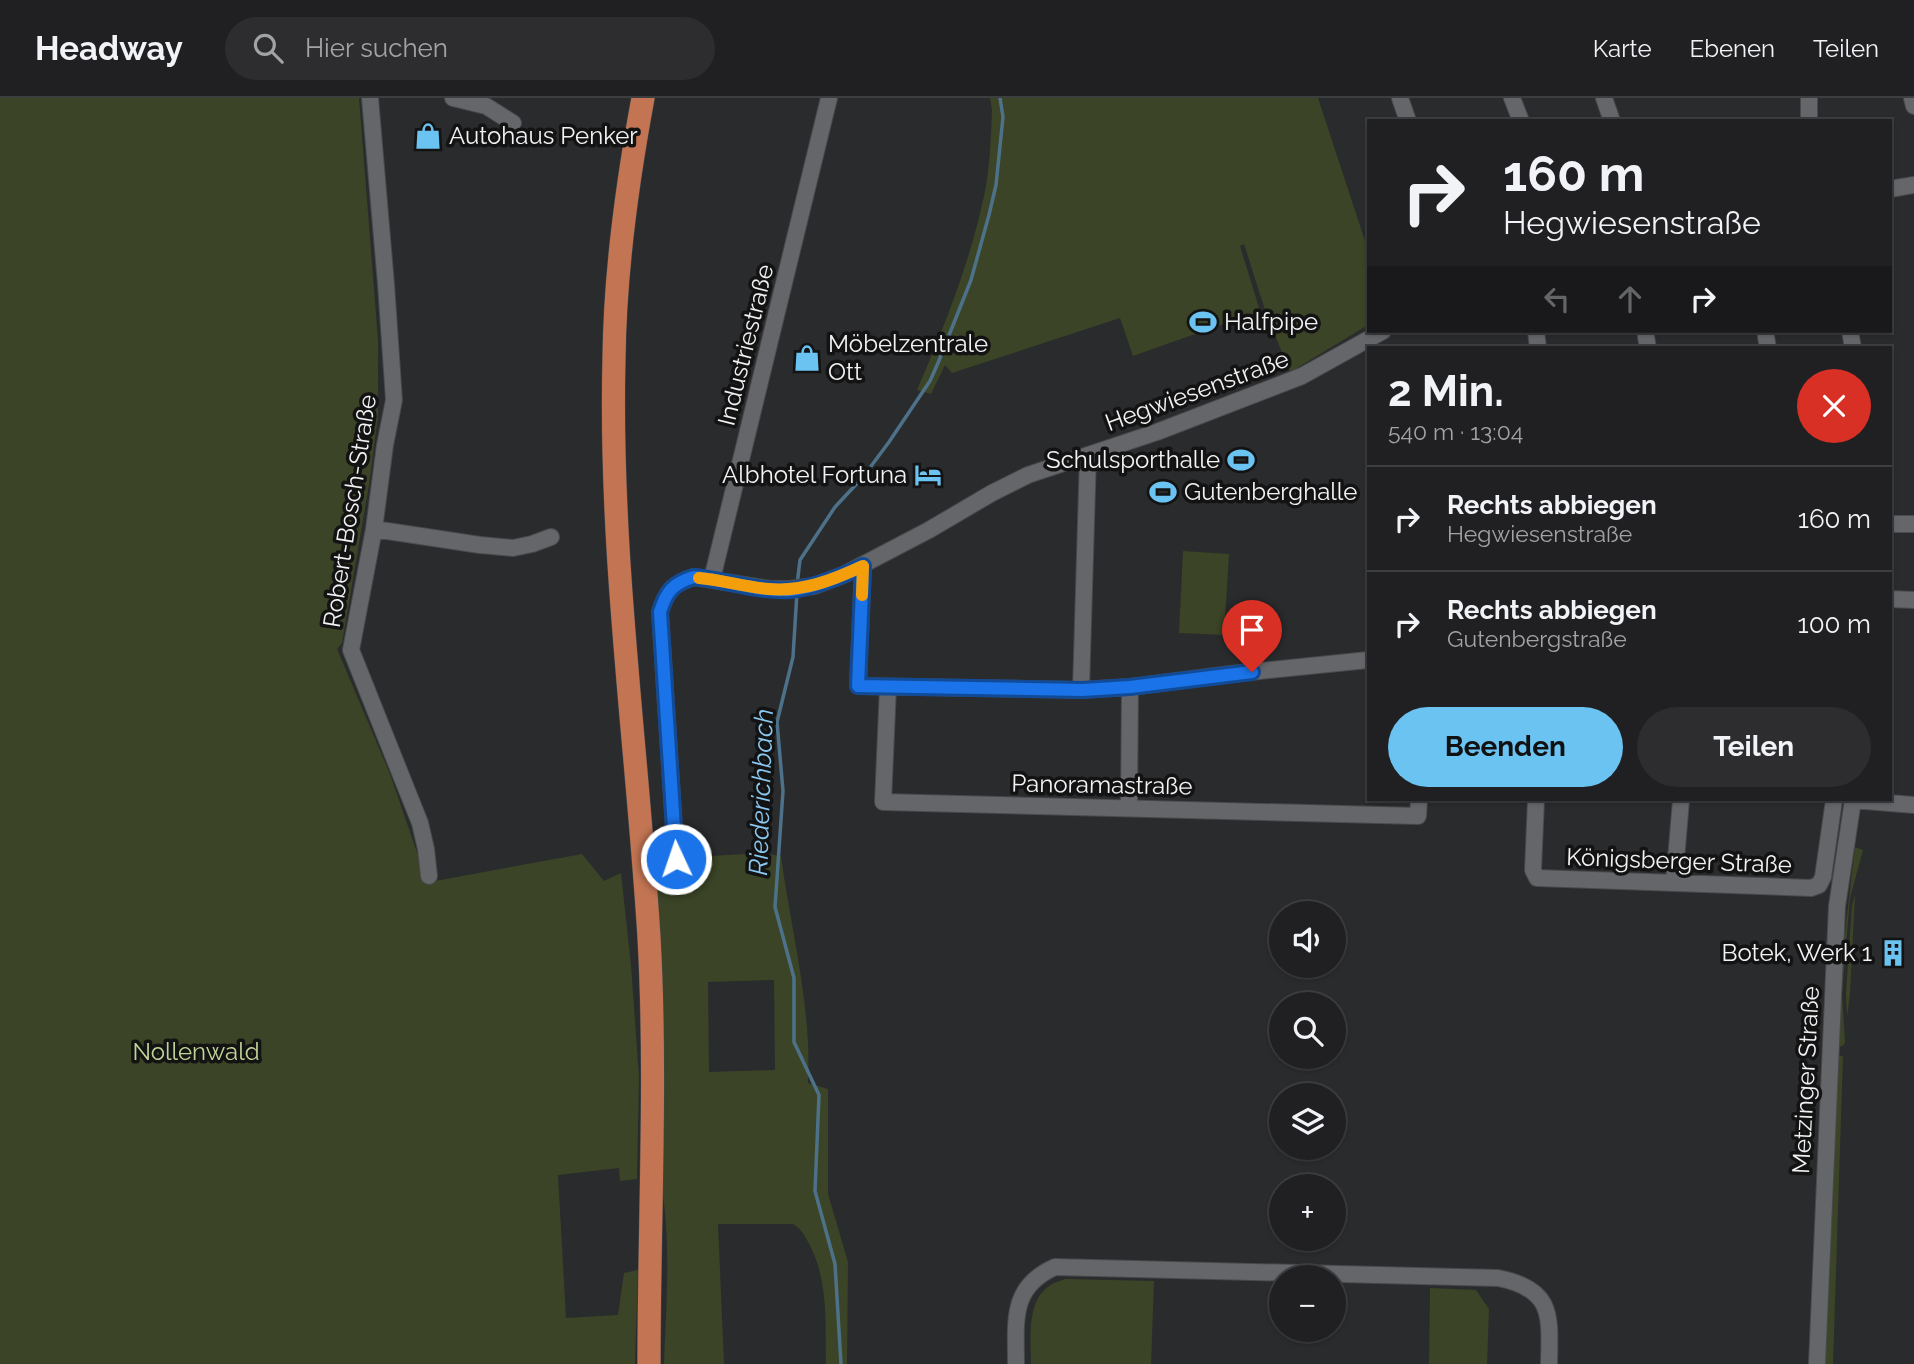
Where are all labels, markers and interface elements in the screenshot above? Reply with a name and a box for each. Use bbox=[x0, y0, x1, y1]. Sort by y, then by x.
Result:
search box bbox=[225, 17, 715, 80]
text: Headway bbox=[35, 29, 183, 68]
icon: search bbox=[249, 29, 287, 67]
text: Hier suchen bbox=[305, 33, 448, 63]
text: Karte bbox=[1593, 34, 1652, 63]
text: Ebenen bbox=[1690, 34, 1775, 63]
text: Teilen bbox=[1813, 34, 1879, 63]
shop icon: Autohaus Penker bbox=[413, 121, 443, 151]
place label: Autohaus Penker bbox=[449, 121, 638, 150]
text: 160 m bbox=[1503, 145, 1644, 202]
icon: right bbox=[1388, 147, 1479, 238]
text: Hegwiesenstraße bbox=[1503, 204, 1761, 241]
street label: Industriestraße bbox=[711, 261, 780, 428]
icon: left bbox=[1538, 280, 1576, 318]
icon: ahead bbox=[1611, 280, 1649, 318]
icon: right bbox=[1684, 280, 1722, 318]
sports icon: Halfpipe bbox=[1188, 307, 1218, 337]
place label: Halfpipe bbox=[1224, 307, 1318, 336]
place label: Möbelzentrale Ott bbox=[828, 329, 988, 386]
shop icon: Möbelzentrale Ott bbox=[792, 343, 822, 373]
street label: Hegwiesenstraße bbox=[1101, 344, 1293, 437]
text: 2 Min. bbox=[1388, 367, 1504, 416]
button: close bbox=[1797, 369, 1871, 443]
street label: Robert-Bosch-Straße bbox=[317, 392, 382, 629]
text: 540 m · 13:04 bbox=[1388, 418, 1523, 445]
place label: Schulsporthalle bbox=[1046, 445, 1220, 474]
sports icon: Schulsporthalle bbox=[1226, 445, 1256, 475]
place label: Albhotel Fortuna bbox=[722, 460, 907, 489]
hotel icon: Albhotel Fortuna bbox=[913, 460, 943, 490]
sports icon: Gutenberghalle bbox=[1148, 477, 1178, 507]
place label: Gutenberghalle bbox=[1184, 477, 1357, 506]
text: Rechts abbiegen bbox=[1447, 490, 1657, 520]
icon: right bbox=[1388, 500, 1426, 538]
text: 160 m bbox=[1798, 504, 1871, 534]
text: Hegwiesenstraße bbox=[1447, 520, 1632, 547]
text: Rechts abbiegen bbox=[1447, 595, 1657, 625]
pin bbox=[1222, 600, 1282, 672]
icon: right bbox=[1388, 605, 1426, 643]
text: 100 m bbox=[1798, 609, 1871, 639]
icon: arrive bbox=[1233, 611, 1271, 649]
text: Gutenbergstraße bbox=[1447, 625, 1627, 652]
button: Beenden bbox=[1388, 707, 1623, 787]
button: Teilen bbox=[1637, 707, 1871, 787]
water label: Riederichbach bbox=[743, 708, 779, 876]
street label: Panoramastraße bbox=[1011, 768, 1193, 801]
position arrow bbox=[639, 822, 713, 896]
street label: Königsberger Straße bbox=[1566, 842, 1792, 879]
map controls bbox=[1269, 901, 1346, 1342]
button: sound bbox=[1269, 901, 1346, 978]
place label: Botek, Werk 1 bbox=[1721, 938, 1872, 967]
building icon: Botek, Werk 1 bbox=[1878, 938, 1908, 968]
street label: Metzinger Straße bbox=[1786, 985, 1825, 1175]
button: search bbox=[1269, 992, 1346, 1069]
park label: Nollenwald bbox=[132, 1037, 260, 1066]
button: layers bbox=[1269, 1083, 1346, 1160]
button: + bbox=[1269, 1174, 1346, 1251]
button: − bbox=[1269, 1265, 1346, 1342]

